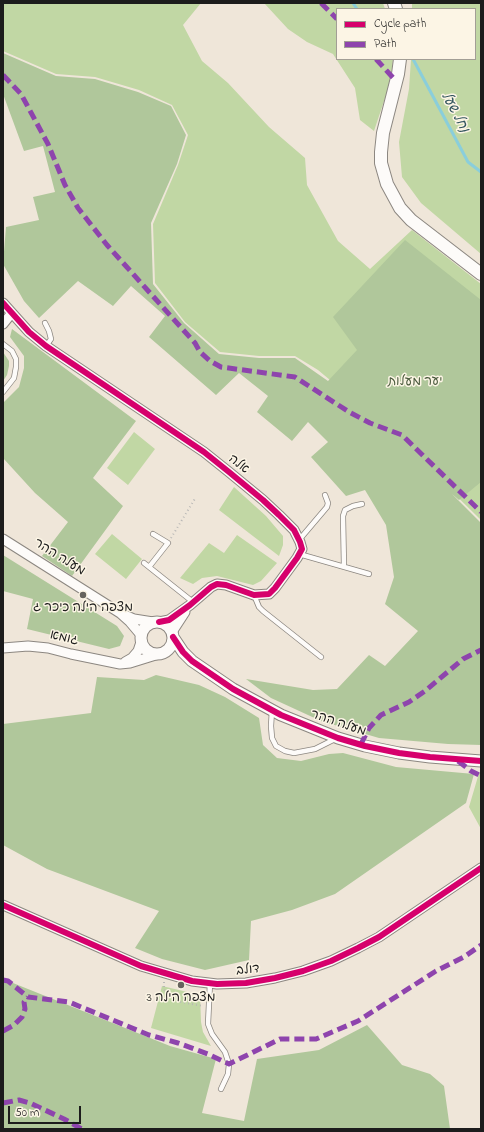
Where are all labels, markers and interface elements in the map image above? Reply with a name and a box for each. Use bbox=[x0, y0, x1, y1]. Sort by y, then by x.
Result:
legend bbox=[336, 8, 476, 60]
text: Cycle path bbox=[374, 15, 426, 33]
text: Path bbox=[374, 35, 396, 53]
water label: נחל שעל bbox=[436, 90, 472, 136]
park label: יער מעלות bbox=[388, 375, 442, 391]
street label: אלה bbox=[224, 452, 252, 478]
street label: מעלה ההר bbox=[30, 536, 88, 580]
marker: מצפה הילה כיכר ג bbox=[78, 590, 88, 600]
place label: מצפה הילה כיכר ג bbox=[33, 601, 133, 617]
street label: גומא bbox=[48, 628, 80, 650]
street label: מעלה ההר bbox=[308, 707, 368, 741]
street label: דולב bbox=[236, 962, 260, 980]
marker: מצפה הילה 3 bbox=[176, 980, 186, 990]
place label: מצפה הילה 3 bbox=[147, 991, 215, 1007]
scale bar bbox=[10, 1098, 83, 1124]
text: 50 m bbox=[15, 1104, 39, 1122]

